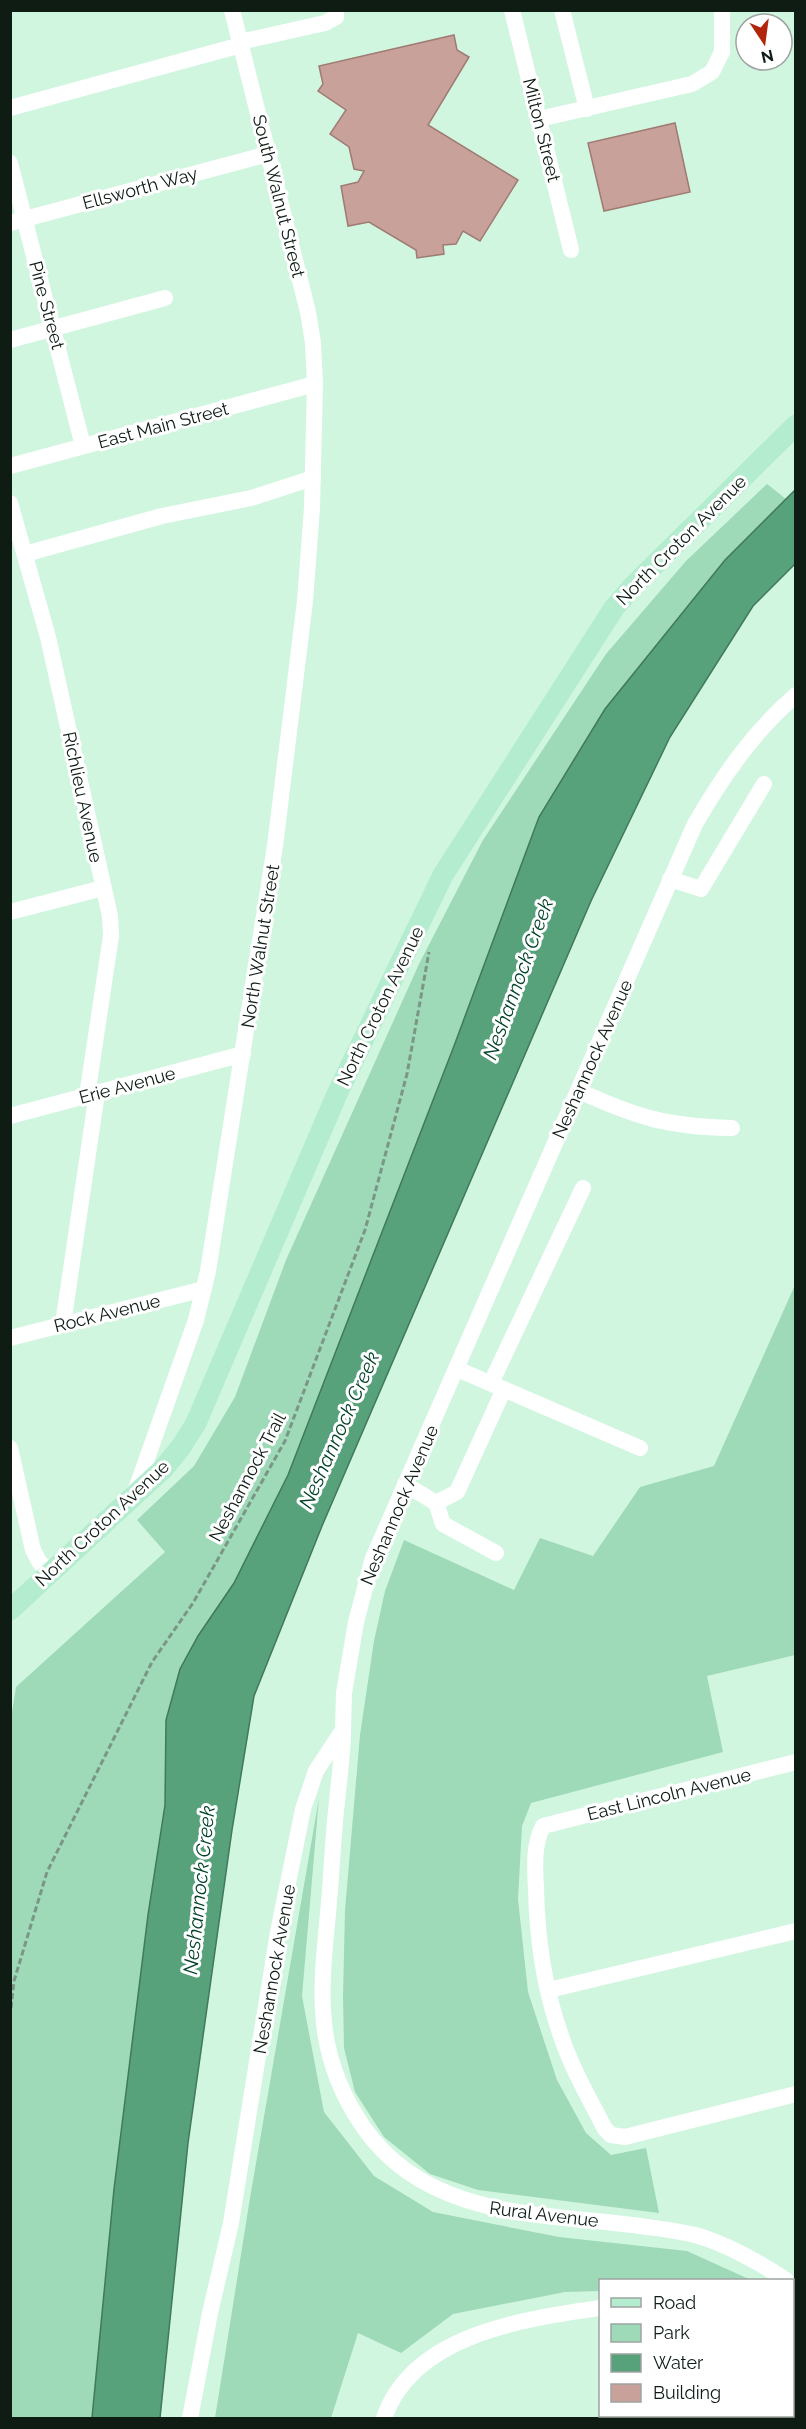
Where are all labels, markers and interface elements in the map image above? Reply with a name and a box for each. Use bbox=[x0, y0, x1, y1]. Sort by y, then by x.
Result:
north arrow bbox=[734, 12, 794, 72]
text: N bbox=[759, 45, 775, 67]
street label: Milton Street bbox=[519, 76, 565, 184]
street label: South Walnut Street bbox=[249, 112, 309, 280]
street label: Ellsworth Way bbox=[80, 162, 200, 213]
street label: Pine Street bbox=[25, 258, 69, 352]
street label: East Main Street bbox=[95, 397, 231, 453]
street label: North Croton Avenue bbox=[612, 470, 751, 609]
street label: Richlieu Avenue bbox=[59, 730, 107, 865]
street label: North Walnut Street bbox=[237, 863, 283, 1029]
water label: Neshannock Creek bbox=[478, 895, 558, 1063]
street label: North Croton Avenue bbox=[332, 922, 428, 1089]
street label: Neshannock Avenue bbox=[548, 976, 637, 1142]
street label: Erie Avenue bbox=[77, 1062, 178, 1108]
street label: Rock Avenue bbox=[52, 1290, 163, 1336]
water label: Neshannock Creek bbox=[294, 1347, 385, 1512]
street label: Neshannock Trail bbox=[204, 1409, 290, 1545]
street label: Neshannock Avenue bbox=[356, 1422, 442, 1588]
street label: North Croton Avenue bbox=[31, 1455, 174, 1590]
street label: East Lincoln Avenue bbox=[585, 1763, 753, 1825]
water label: Neshannock Creek bbox=[178, 1804, 220, 1976]
street label: Neshannock Avenue bbox=[249, 1882, 299, 2055]
street label: Rural Avenue bbox=[488, 2197, 600, 2231]
legend bbox=[599, 2279, 794, 2417]
text: Road bbox=[653, 2292, 696, 2313]
text: Park bbox=[653, 2322, 690, 2343]
text: Water bbox=[653, 2352, 704, 2373]
text: Building bbox=[653, 2382, 721, 2403]

